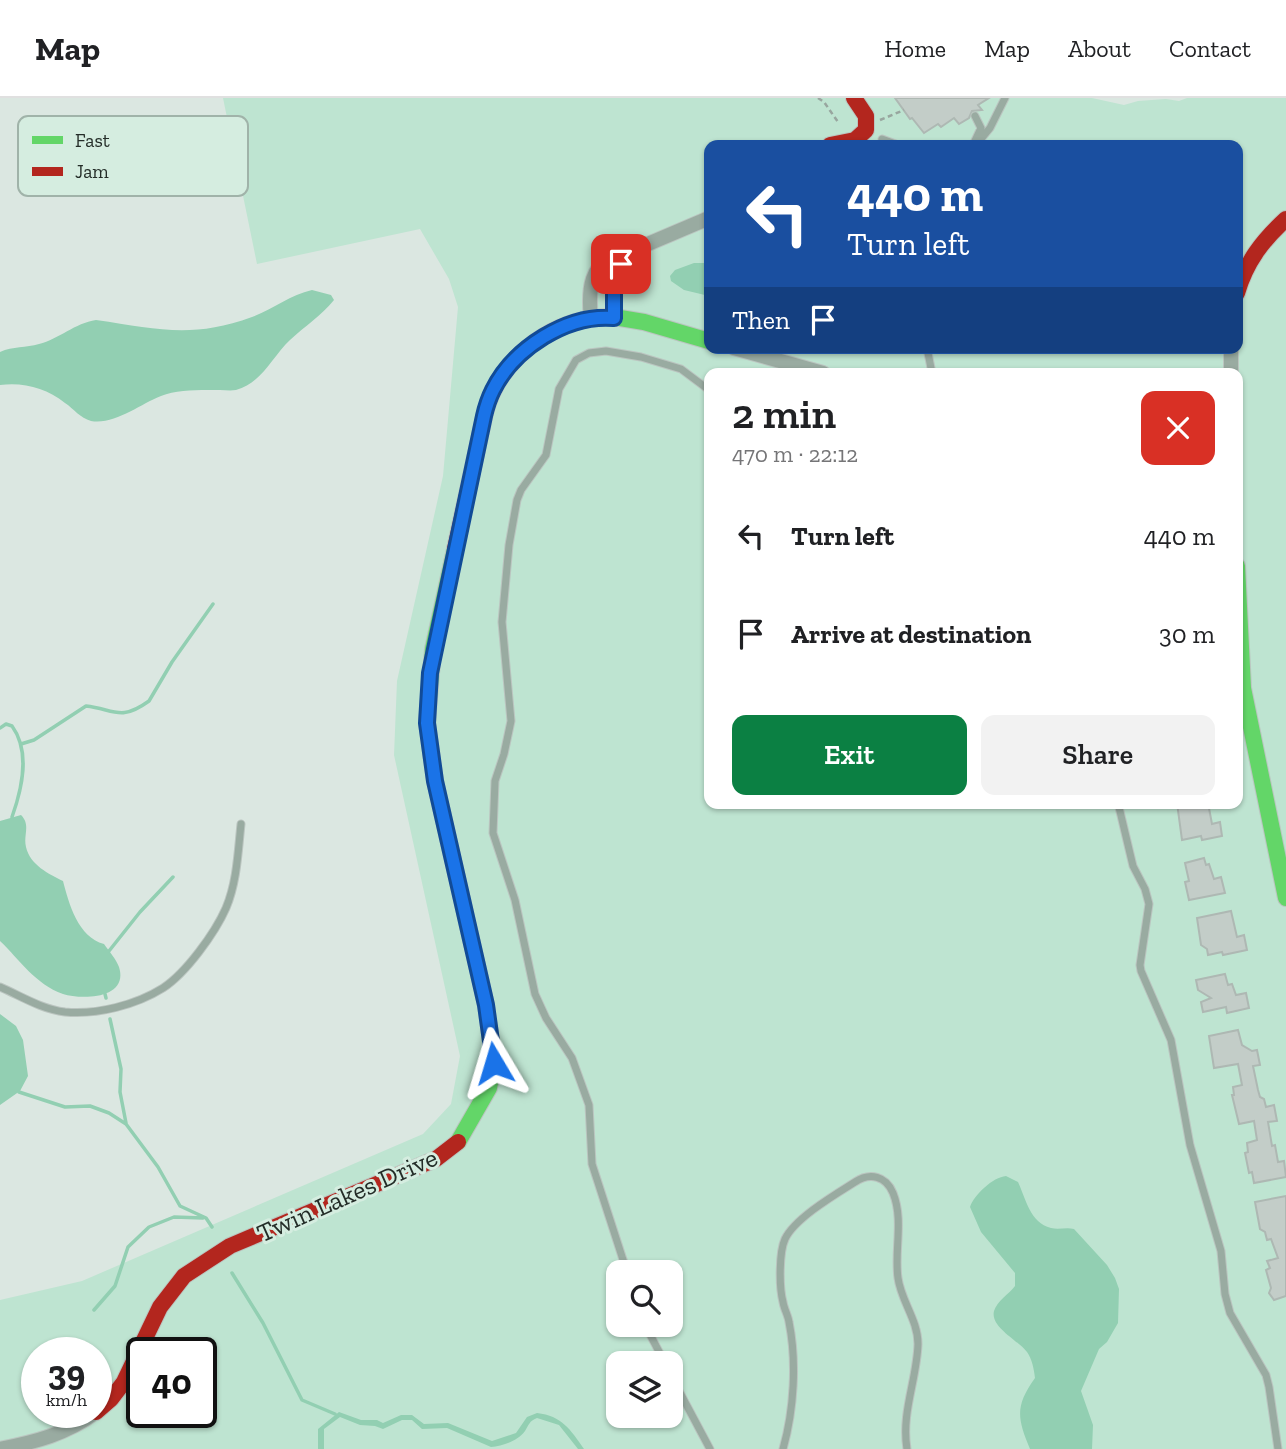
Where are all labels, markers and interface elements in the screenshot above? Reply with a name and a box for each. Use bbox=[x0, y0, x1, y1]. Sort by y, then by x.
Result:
text: Map bbox=[35, 29, 100, 68]
text: Home bbox=[884, 34, 946, 63]
text: Map bbox=[984, 34, 1030, 63]
text: About bbox=[1068, 34, 1131, 63]
text: Contact bbox=[1169, 34, 1251, 63]
legend bbox=[18, 116, 248, 196]
text: Fast bbox=[75, 129, 110, 152]
text: Jam bbox=[75, 160, 109, 183]
text: 440 m bbox=[847, 165, 983, 224]
icon: left bbox=[732, 168, 823, 259]
text: Turn left bbox=[847, 225, 969, 263]
pin bbox=[591, 234, 651, 294]
icon: arrive bbox=[602, 245, 640, 283]
icon: arrive bbox=[804, 301, 842, 339]
text: Then bbox=[732, 304, 790, 336]
text: 2 min bbox=[732, 388, 836, 439]
button: close bbox=[1141, 391, 1215, 465]
text: 470 m · 22:12 bbox=[732, 440, 858, 468]
icon: left bbox=[732, 517, 770, 555]
text: Turn left bbox=[791, 520, 894, 552]
text: 440 m bbox=[1144, 520, 1215, 552]
icon: arrive bbox=[732, 615, 770, 653]
text: Arrive at destination bbox=[791, 618, 1031, 650]
text: 30 m bbox=[1159, 618, 1215, 650]
button: Exit bbox=[732, 715, 967, 795]
button: Share bbox=[981, 715, 1215, 795]
position arrow bbox=[457, 1026, 531, 1100]
street label: Twin Lakes Drive bbox=[252, 1141, 442, 1249]
map controls bbox=[606, 1260, 683, 1428]
button: search bbox=[606, 1260, 683, 1337]
speed limit sign: 40 bbox=[126, 1337, 217, 1428]
button: layers bbox=[606, 1351, 683, 1428]
text: 39 bbox=[48, 1352, 85, 1394]
text: km/h bbox=[46, 1389, 87, 1411]

